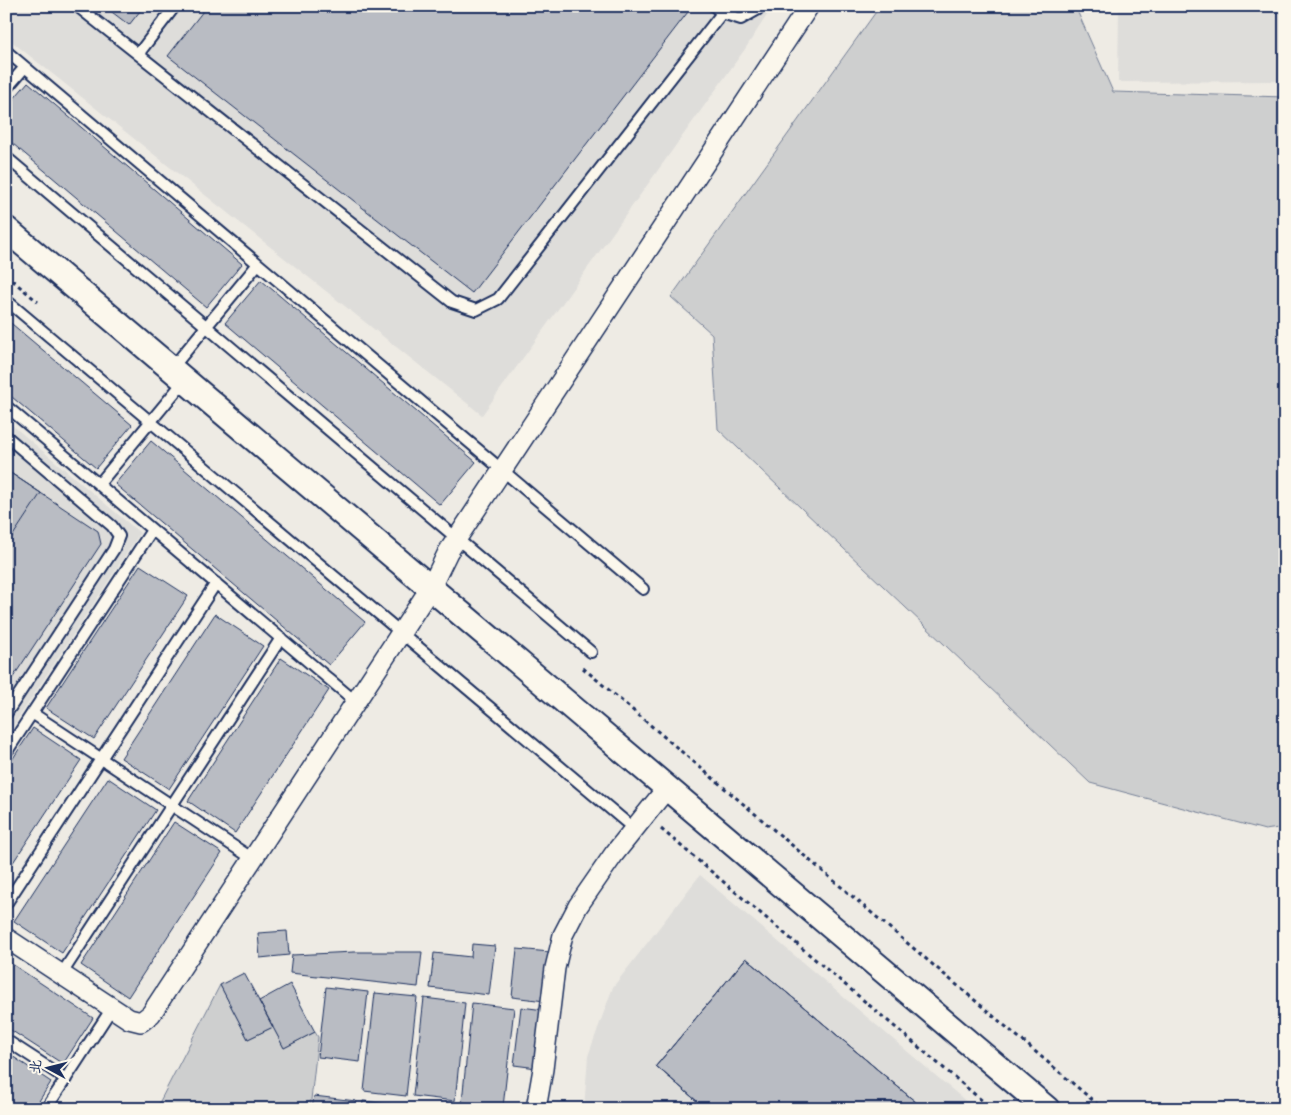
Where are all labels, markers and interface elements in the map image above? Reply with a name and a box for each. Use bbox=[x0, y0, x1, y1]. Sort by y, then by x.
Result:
north arrow bbox=[22, 1042, 72, 1092]
text: 北 bbox=[26, 1058, 45, 1074]

